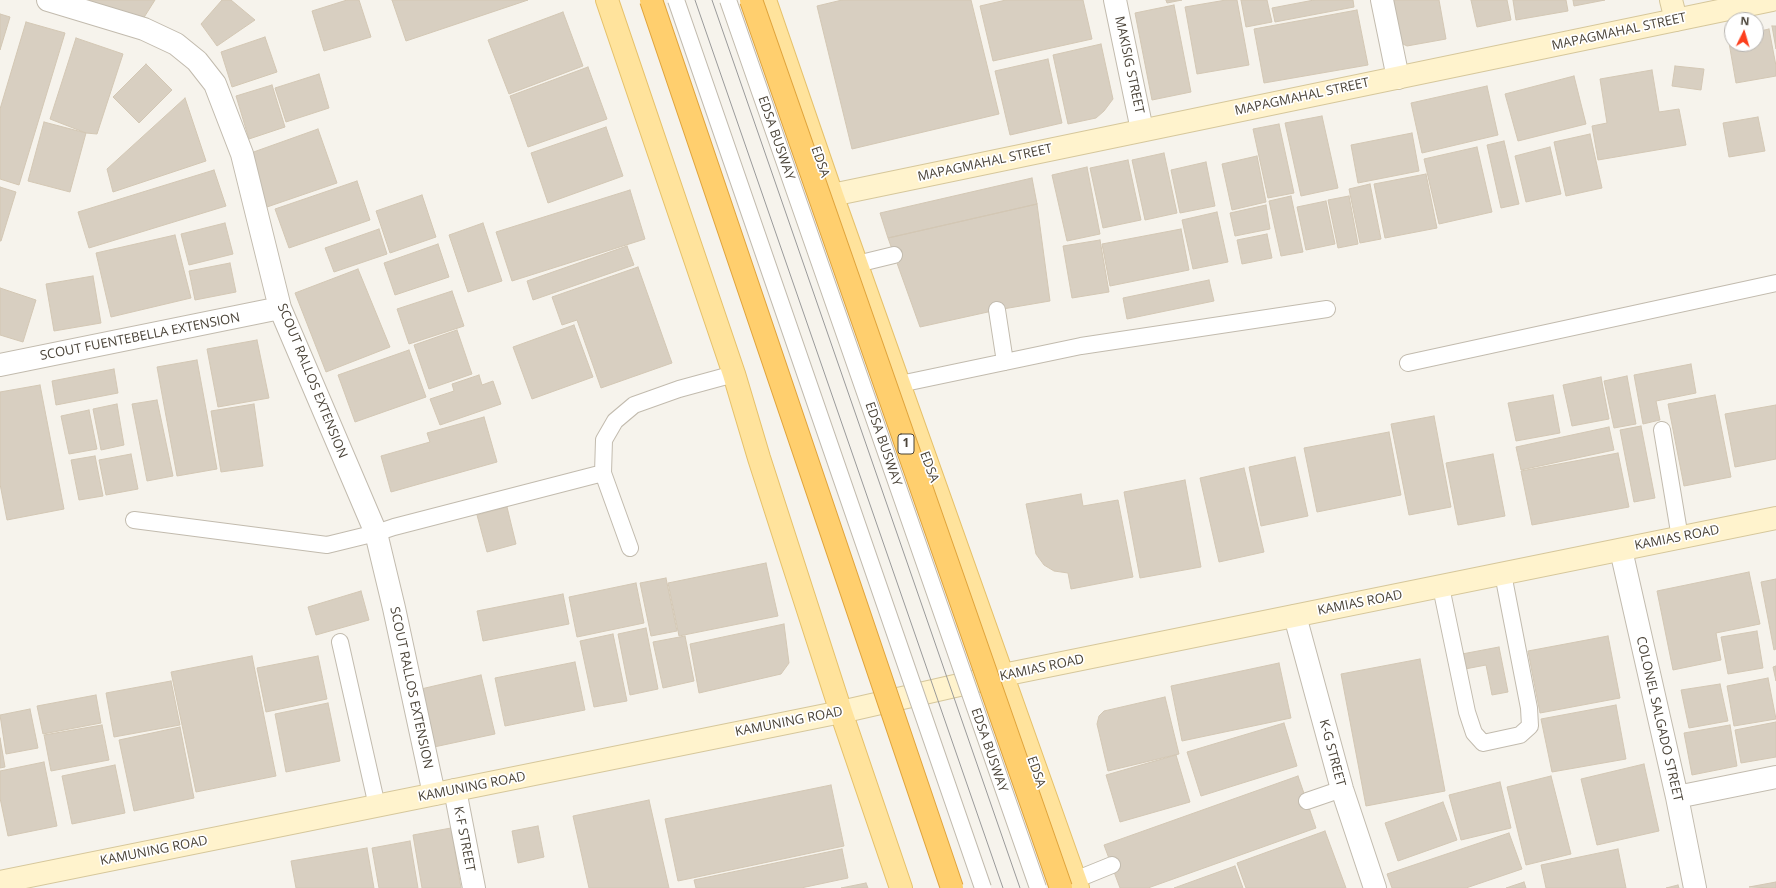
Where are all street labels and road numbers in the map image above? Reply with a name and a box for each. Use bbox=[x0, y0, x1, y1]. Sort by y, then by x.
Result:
street label: MAPAGMAHAL STREET bbox=[1550, 10, 1688, 54]
street label: MAKISIG STREET bbox=[1111, 15, 1147, 115]
street label: MAPAGMAHAL STREET bbox=[1233, 75, 1371, 119]
street label: EDSA BUSWAY bbox=[754, 94, 798, 182]
street label: MAPAGMAHAL STREET bbox=[916, 141, 1054, 185]
street label: EDSA bbox=[807, 144, 833, 180]
street label: SCOUT RALLOS EXTENSION bbox=[274, 301, 350, 461]
street label: SCOUT FUENTEBELLA EXTENSION bbox=[39, 310, 241, 364]
street label: EDSA BUSWAY bbox=[861, 400, 905, 488]
road number: 1 bbox=[898, 434, 914, 454]
street label: EDSA bbox=[916, 449, 942, 485]
street label: KAMIAS ROAD bbox=[1633, 522, 1721, 554]
street label: KAMIAS ROAD bbox=[1316, 587, 1404, 619]
street label: SCOUT RALLOS EXTENSION bbox=[386, 605, 436, 771]
street label: COLONEL SALGADO STREET bbox=[1632, 635, 1686, 803]
street label: KAMIAS ROAD bbox=[998, 651, 1086, 685]
street label: KAMUNING ROAD bbox=[734, 704, 844, 740]
street label: EDSA BUSWAY bbox=[967, 706, 1011, 794]
street label: K-G STREET bbox=[1316, 718, 1348, 788]
street label: EDSA bbox=[1023, 754, 1049, 790]
street label: KAMUNING ROAD bbox=[417, 769, 527, 805]
street label: K-F STREET bbox=[450, 805, 478, 873]
street label: KAMUNING ROAD bbox=[99, 833, 209, 869]

